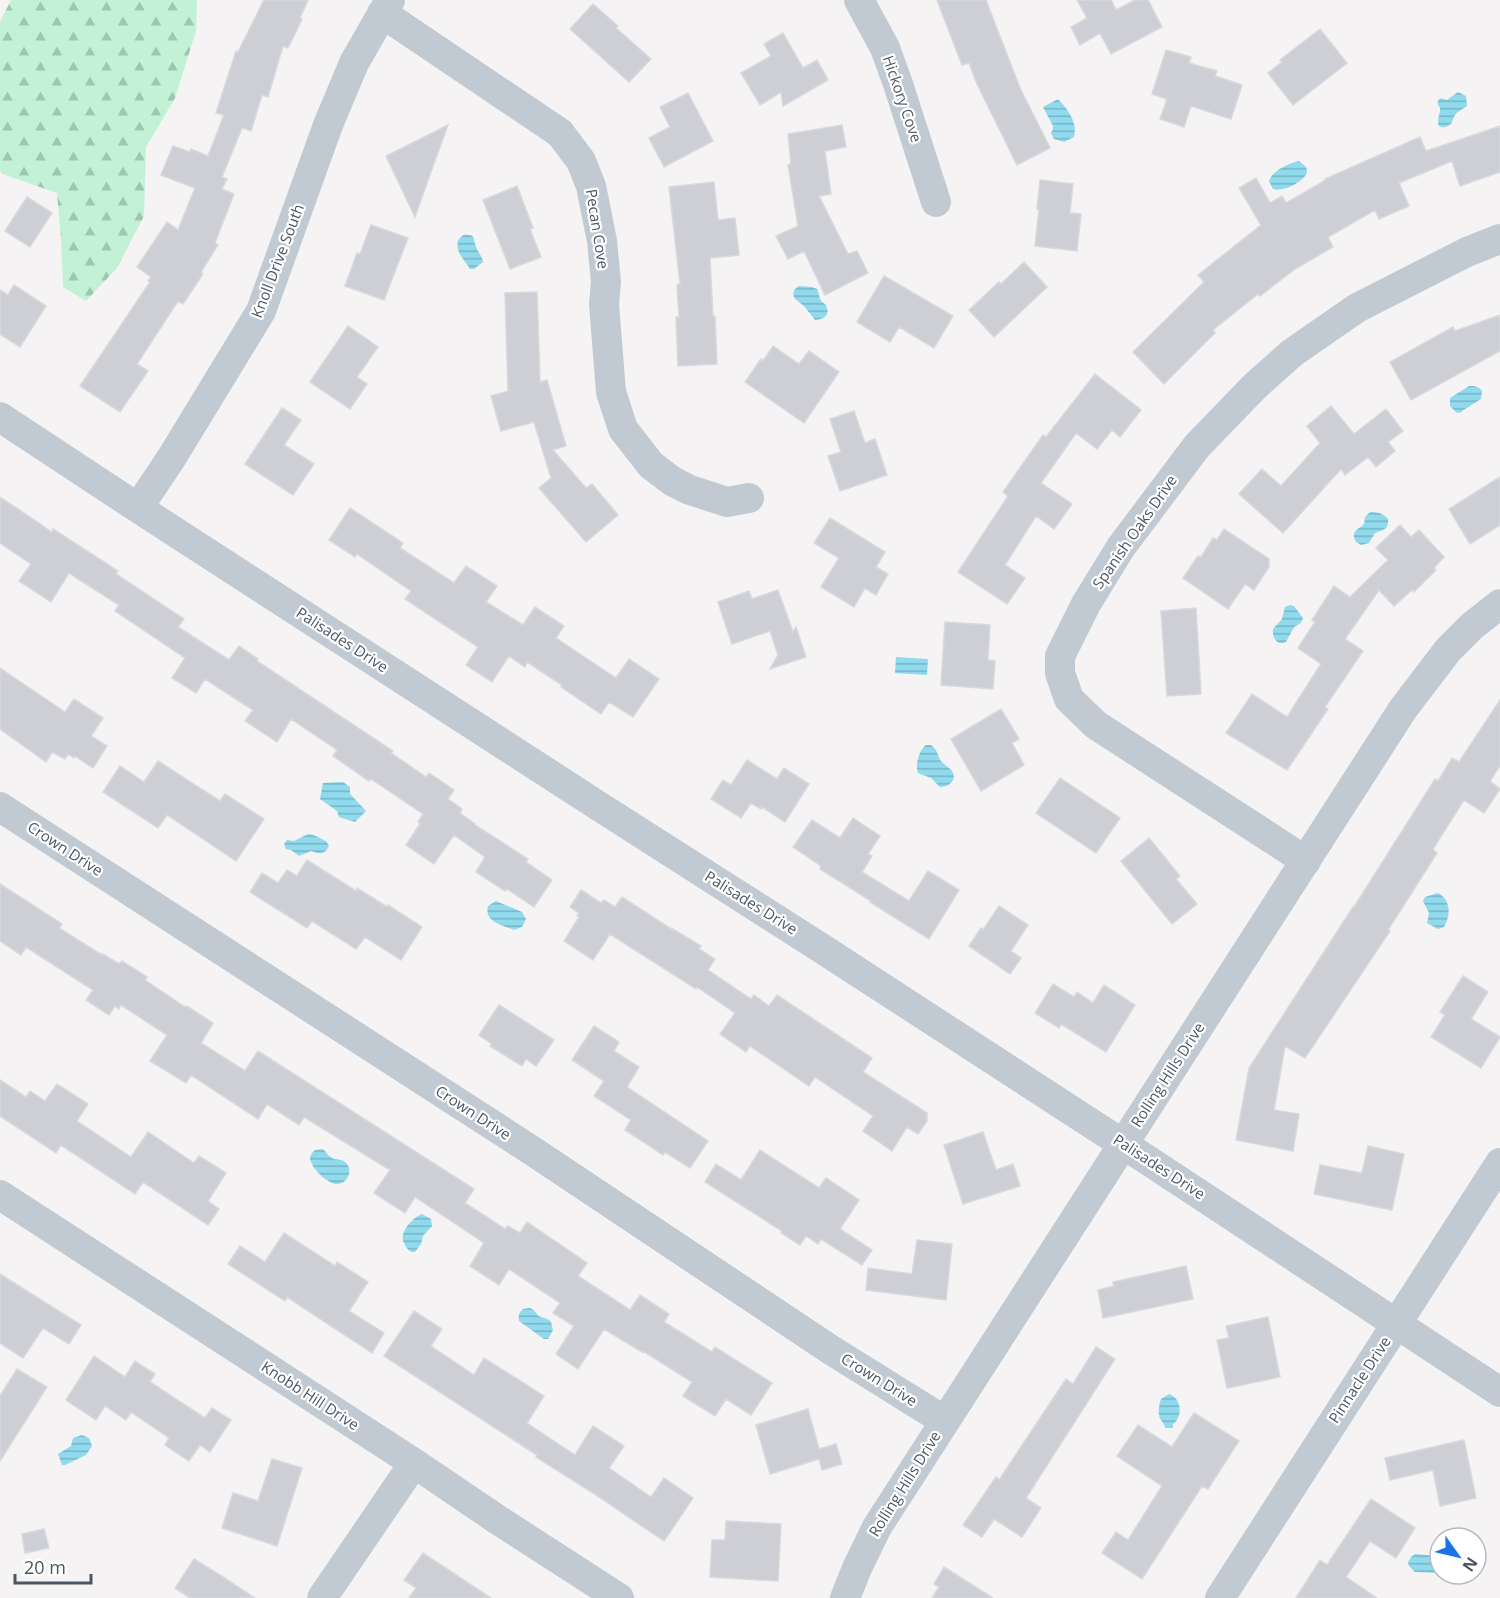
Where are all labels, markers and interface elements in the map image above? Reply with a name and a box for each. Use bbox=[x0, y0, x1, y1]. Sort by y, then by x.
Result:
street label: Hickory Cove bbox=[879, 52, 927, 145]
street label: Pecan Cove bbox=[582, 188, 614, 270]
street label: Knoll Drive South bbox=[246, 201, 308, 320]
street label: Spanish Oaks Drive bbox=[1087, 471, 1181, 592]
street label: Palisades Drive bbox=[293, 602, 392, 676]
street label: Crown Drive bbox=[24, 816, 107, 880]
street label: Palisades Drive bbox=[701, 866, 802, 939]
street label: Rolling Hills Drive bbox=[1126, 1018, 1209, 1131]
street label: Crown Drive bbox=[432, 1080, 515, 1144]
street label: Palisades Drive bbox=[1110, 1129, 1209, 1203]
street label: Pinnacle Drive bbox=[1324, 1332, 1395, 1427]
street label: Crown Drive bbox=[838, 1348, 921, 1410]
street label: Knobb Hill Drive bbox=[258, 1356, 363, 1434]
street label: Rolling Hills Drive bbox=[864, 1427, 945, 1540]
north arrow bbox=[1428, 1526, 1488, 1586]
scale bar bbox=[15, 1547, 92, 1585]
text: N bbox=[1458, 1553, 1483, 1576]
text: 20 m bbox=[24, 1555, 66, 1579]

